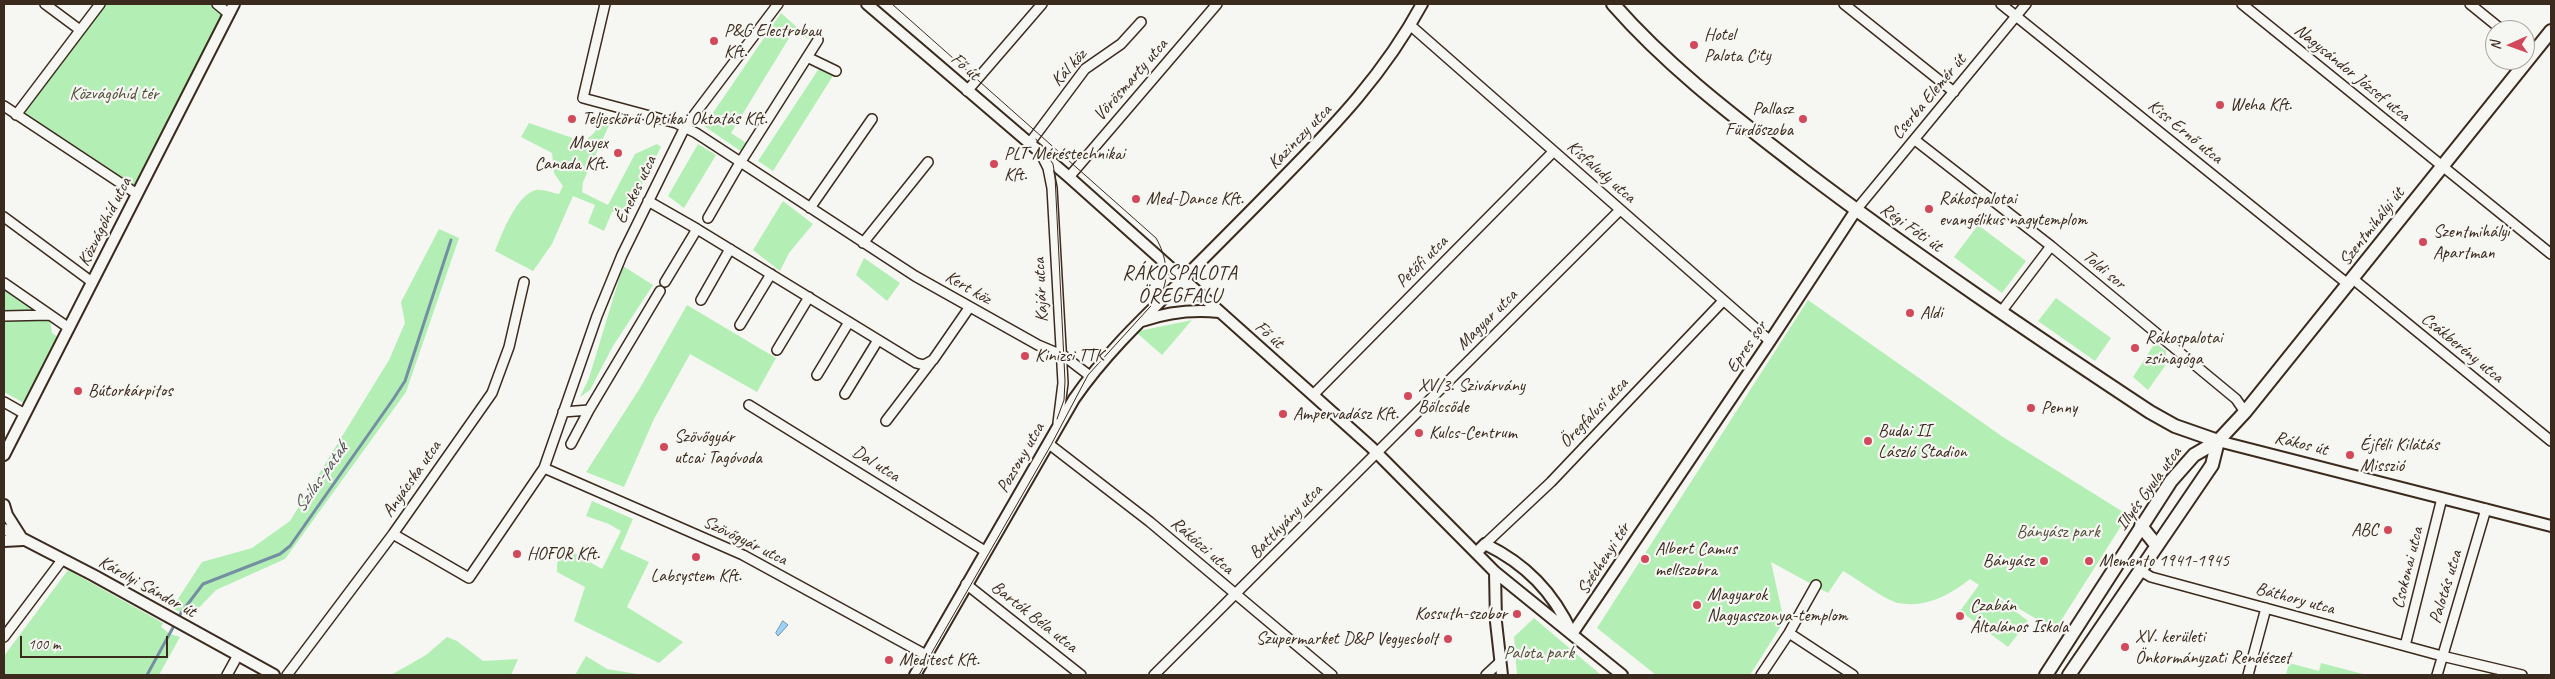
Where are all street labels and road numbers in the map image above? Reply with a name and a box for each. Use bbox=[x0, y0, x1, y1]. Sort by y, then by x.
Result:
street label: Nagysándor József utca bbox=[2290, 20, 2414, 126]
street label: Vörösmarty utca bbox=[1089, 34, 1173, 126]
street label: Kál köz bbox=[1047, 45, 1091, 91]
street label: Fő út bbox=[946, 49, 984, 85]
street label: Cserba Elemér út bbox=[1887, 50, 1971, 144]
street label: Kiss Ernő utca bbox=[2143, 95, 2227, 169]
street label: Kazinczy utca bbox=[1264, 100, 1336, 174]
street label: Kisfaludy utca bbox=[1562, 136, 1640, 208]
street label: Énekes utca bbox=[610, 153, 662, 227]
street label: Közvágóhíd utca bbox=[73, 174, 137, 270]
street label: Szentmihályi út bbox=[2335, 183, 2409, 271]
street label: Régi Fóti út bbox=[1876, 199, 1946, 257]
street label: Petőfi utca bbox=[1391, 231, 1453, 293]
street label: Toldi sor bbox=[2078, 246, 2130, 294]
street label: Kajár utca bbox=[1029, 257, 1053, 323]
street label: Kert köz bbox=[941, 266, 995, 310]
street label: Magyar utca bbox=[1452, 285, 1522, 355]
street label: Csákberény utca bbox=[2416, 308, 2508, 388]
street label: Fő út bbox=[1250, 317, 1288, 353]
street label: Epres sor bbox=[1722, 317, 1772, 377]
street label: Öregfalusi utca bbox=[1555, 373, 1633, 453]
street label: Pozsony utca bbox=[992, 419, 1050, 497]
street label: Rákos út bbox=[2272, 427, 2330, 461]
street label: Anyácska utca bbox=[378, 437, 446, 521]
street label: Dal utca bbox=[848, 441, 904, 487]
street label: Illyés Gyula utca bbox=[2111, 443, 2187, 535]
street label: Batthyány utca bbox=[1245, 480, 1327, 564]
street label: Szövőgyár utca bbox=[699, 511, 791, 571]
street label: Rákóczi utca bbox=[1166, 513, 1238, 579]
street label: Széchenyi tér bbox=[1573, 519, 1635, 599]
street label: Csokonai utca bbox=[2387, 525, 2429, 611]
street label: Palotás utca bbox=[2425, 548, 2467, 626]
street label: Károlyi Sándor út bbox=[94, 551, 200, 623]
street label: Bartók Béla utca bbox=[987, 577, 1081, 657]
street label: Báthory utca bbox=[2253, 578, 2337, 620]

